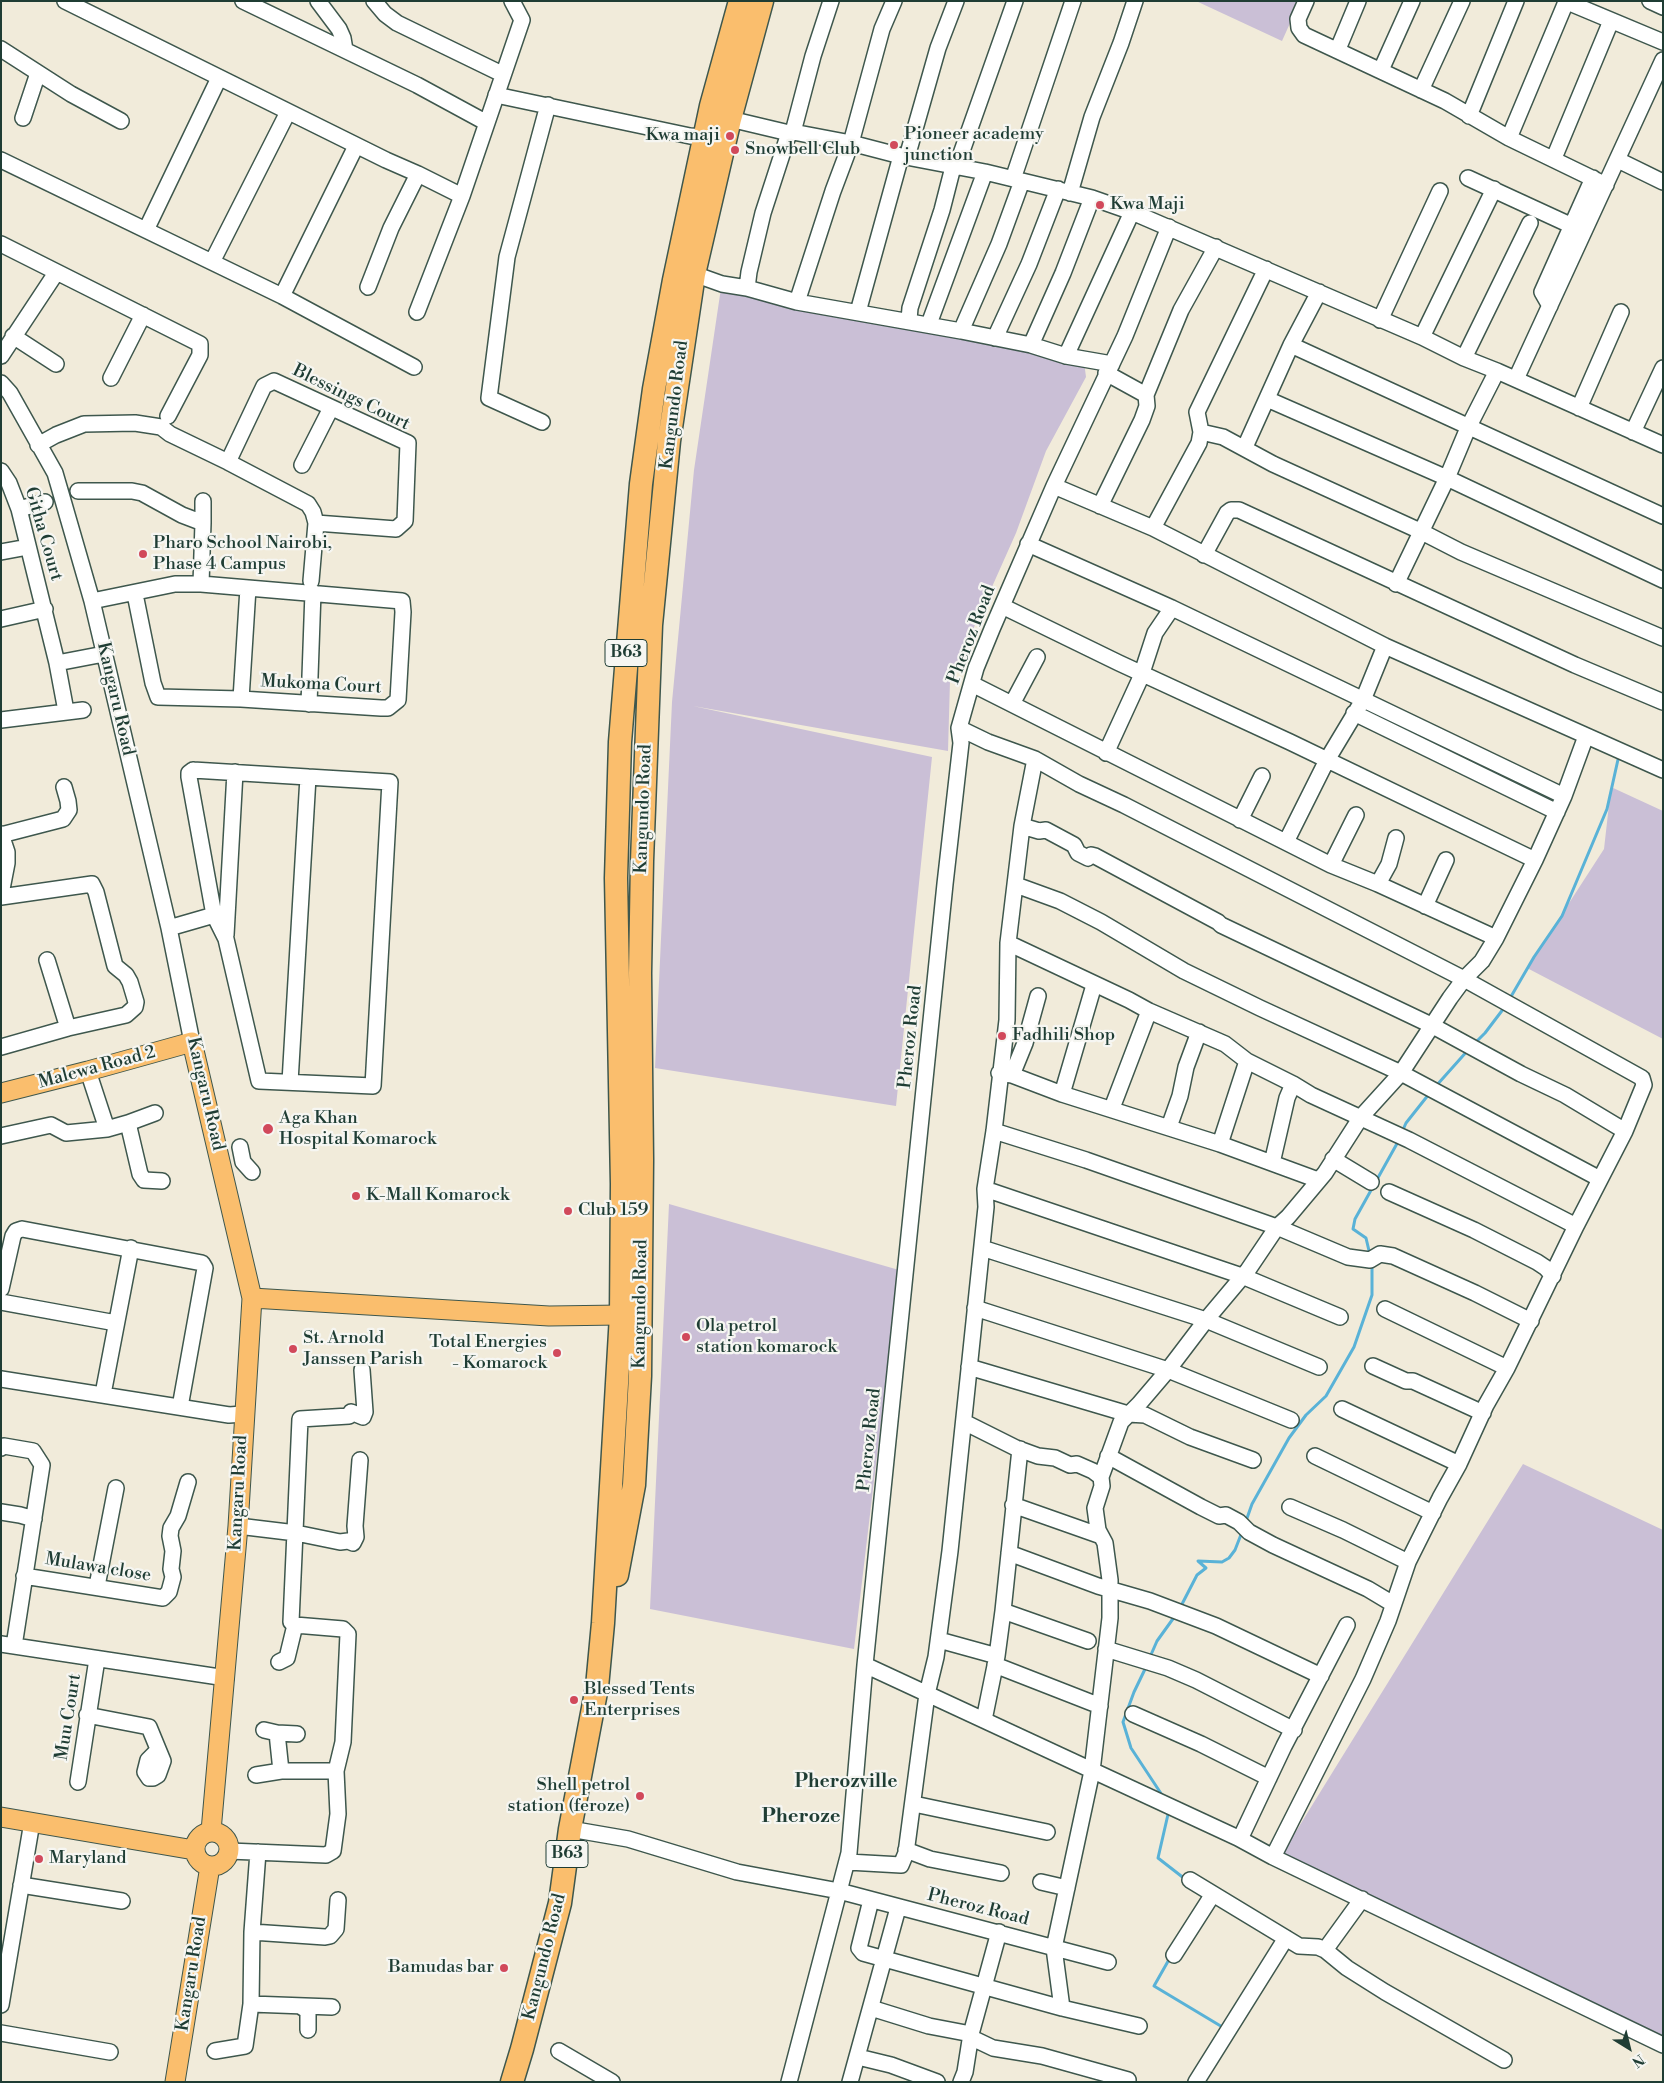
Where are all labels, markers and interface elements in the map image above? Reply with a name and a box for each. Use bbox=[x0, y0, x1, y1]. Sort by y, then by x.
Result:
place label: Pioneer academy junction bbox=[904, 124, 1044, 166]
place label: Kwa maji bbox=[645, 125, 720, 147]
marker: Kwa maji bbox=[724, 130, 736, 142]
place label: Snowbell Club bbox=[745, 139, 860, 161]
marker: Pioneer academy junction bbox=[888, 139, 900, 151]
marker: Snowbell Club bbox=[729, 144, 741, 156]
place label: Kwa Maji bbox=[1110, 194, 1185, 216]
marker: Kwa Maji bbox=[1094, 199, 1106, 211]
street label: Kangundo Road bbox=[656, 339, 694, 471]
street label: Blessings Court bbox=[289, 360, 413, 436]
street label: Githa Court bbox=[19, 485, 67, 583]
place label: Pharo School Nairobi, Phase 4 Campus bbox=[153, 533, 332, 576]
marker: Pharo School Nairobi, Phase 4 Campus bbox=[137, 548, 149, 560]
street label: Pheroz Road bbox=[943, 583, 1001, 687]
street label: Kangaru Road bbox=[91, 640, 139, 758]
road number: B63 bbox=[605, 640, 647, 666]
street label: Mukoma Court bbox=[260, 671, 382, 699]
street label: Kangundo Road bbox=[631, 744, 657, 874]
street label: Pheroz Road bbox=[895, 984, 927, 1090]
place label: Fadhili Shop bbox=[1012, 1025, 1115, 1047]
marker: Fadhili Shop bbox=[996, 1030, 1008, 1042]
street label: Kangaru Road bbox=[181, 1035, 229, 1153]
street label: Malewa Road 2 bbox=[36, 1042, 158, 1094]
place label: Aga Khan Hospital Komarock bbox=[279, 1108, 436, 1150]
marker: Aga Khan Hospital Komarock bbox=[261, 1122, 275, 1136]
place label: K-Mall Komarock bbox=[366, 1185, 509, 1207]
marker: K-Mall Komarock bbox=[350, 1190, 362, 1202]
place label: Club 159 bbox=[578, 1200, 649, 1222]
marker: Club 159 bbox=[562, 1205, 574, 1217]
street label: Kangundo Road bbox=[629, 1239, 653, 1369]
place label: Ola petrol station komarock bbox=[696, 1316, 837, 1358]
place label: St. Arnold Janssen Parish bbox=[303, 1328, 423, 1370]
marker: Ola petrol station komarock bbox=[680, 1331, 692, 1343]
place label: Total Energies - Komarock bbox=[429, 1332, 547, 1375]
marker: St. Arnold Janssen Parish bbox=[287, 1343, 299, 1355]
marker: Total Energies - Komarock bbox=[551, 1347, 563, 1359]
street label: Pheroz Road bbox=[854, 1387, 886, 1493]
street label: Kangaru Road bbox=[225, 1434, 253, 1552]
street label: Mulawa close bbox=[43, 1549, 153, 1587]
street label: Muu Court bbox=[51, 1672, 87, 1762]
place label: Blessed Tents Enterprises bbox=[584, 1679, 695, 1722]
marker: Blessed Tents Enterprises bbox=[568, 1694, 580, 1706]
district label: Pherozville bbox=[794, 1771, 898, 1793]
place label: Shell petrol station (feroze) bbox=[508, 1775, 630, 1818]
marker: Shell petrol station (feroze) bbox=[634, 1790, 646, 1802]
district label: Pheroze bbox=[761, 1805, 841, 1829]
road number: B63 bbox=[546, 1840, 588, 1868]
place label: Maryland bbox=[49, 1848, 127, 1870]
marker: Maryland bbox=[33, 1853, 45, 1865]
street label: Pheroz Road bbox=[925, 1885, 1031, 1931]
street label: Kangundo Road bbox=[519, 1891, 571, 2023]
street label: Kangaru Road bbox=[172, 1915, 212, 2033]
place label: Bamudas bar bbox=[388, 1957, 494, 1979]
marker: Bamudas bar bbox=[498, 1962, 510, 1974]
north arrow bbox=[1604, 2023, 1654, 2073]
text: N bbox=[1628, 2050, 1648, 2071]

